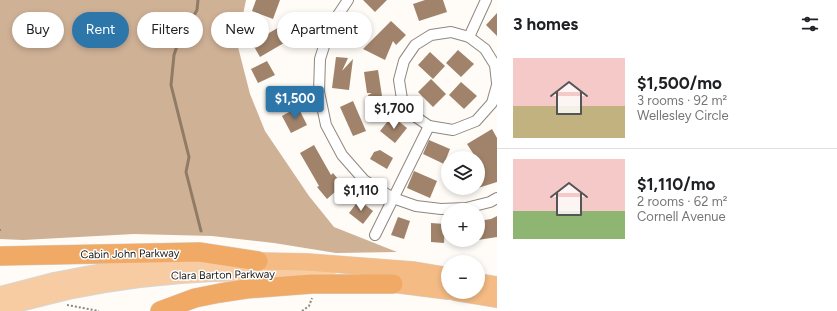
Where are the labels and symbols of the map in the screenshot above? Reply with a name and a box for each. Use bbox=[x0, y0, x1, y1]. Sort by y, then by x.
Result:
pin: $1,500 bbox=[262, 86, 328, 120]
pin: $1,700 bbox=[361, 96, 427, 130]
pin: $1,110 bbox=[328, 178, 394, 212]
street label: Cabin John Parkway bbox=[80, 247, 180, 261]
street label: Clara Barton Parkway bbox=[171, 268, 275, 282]

